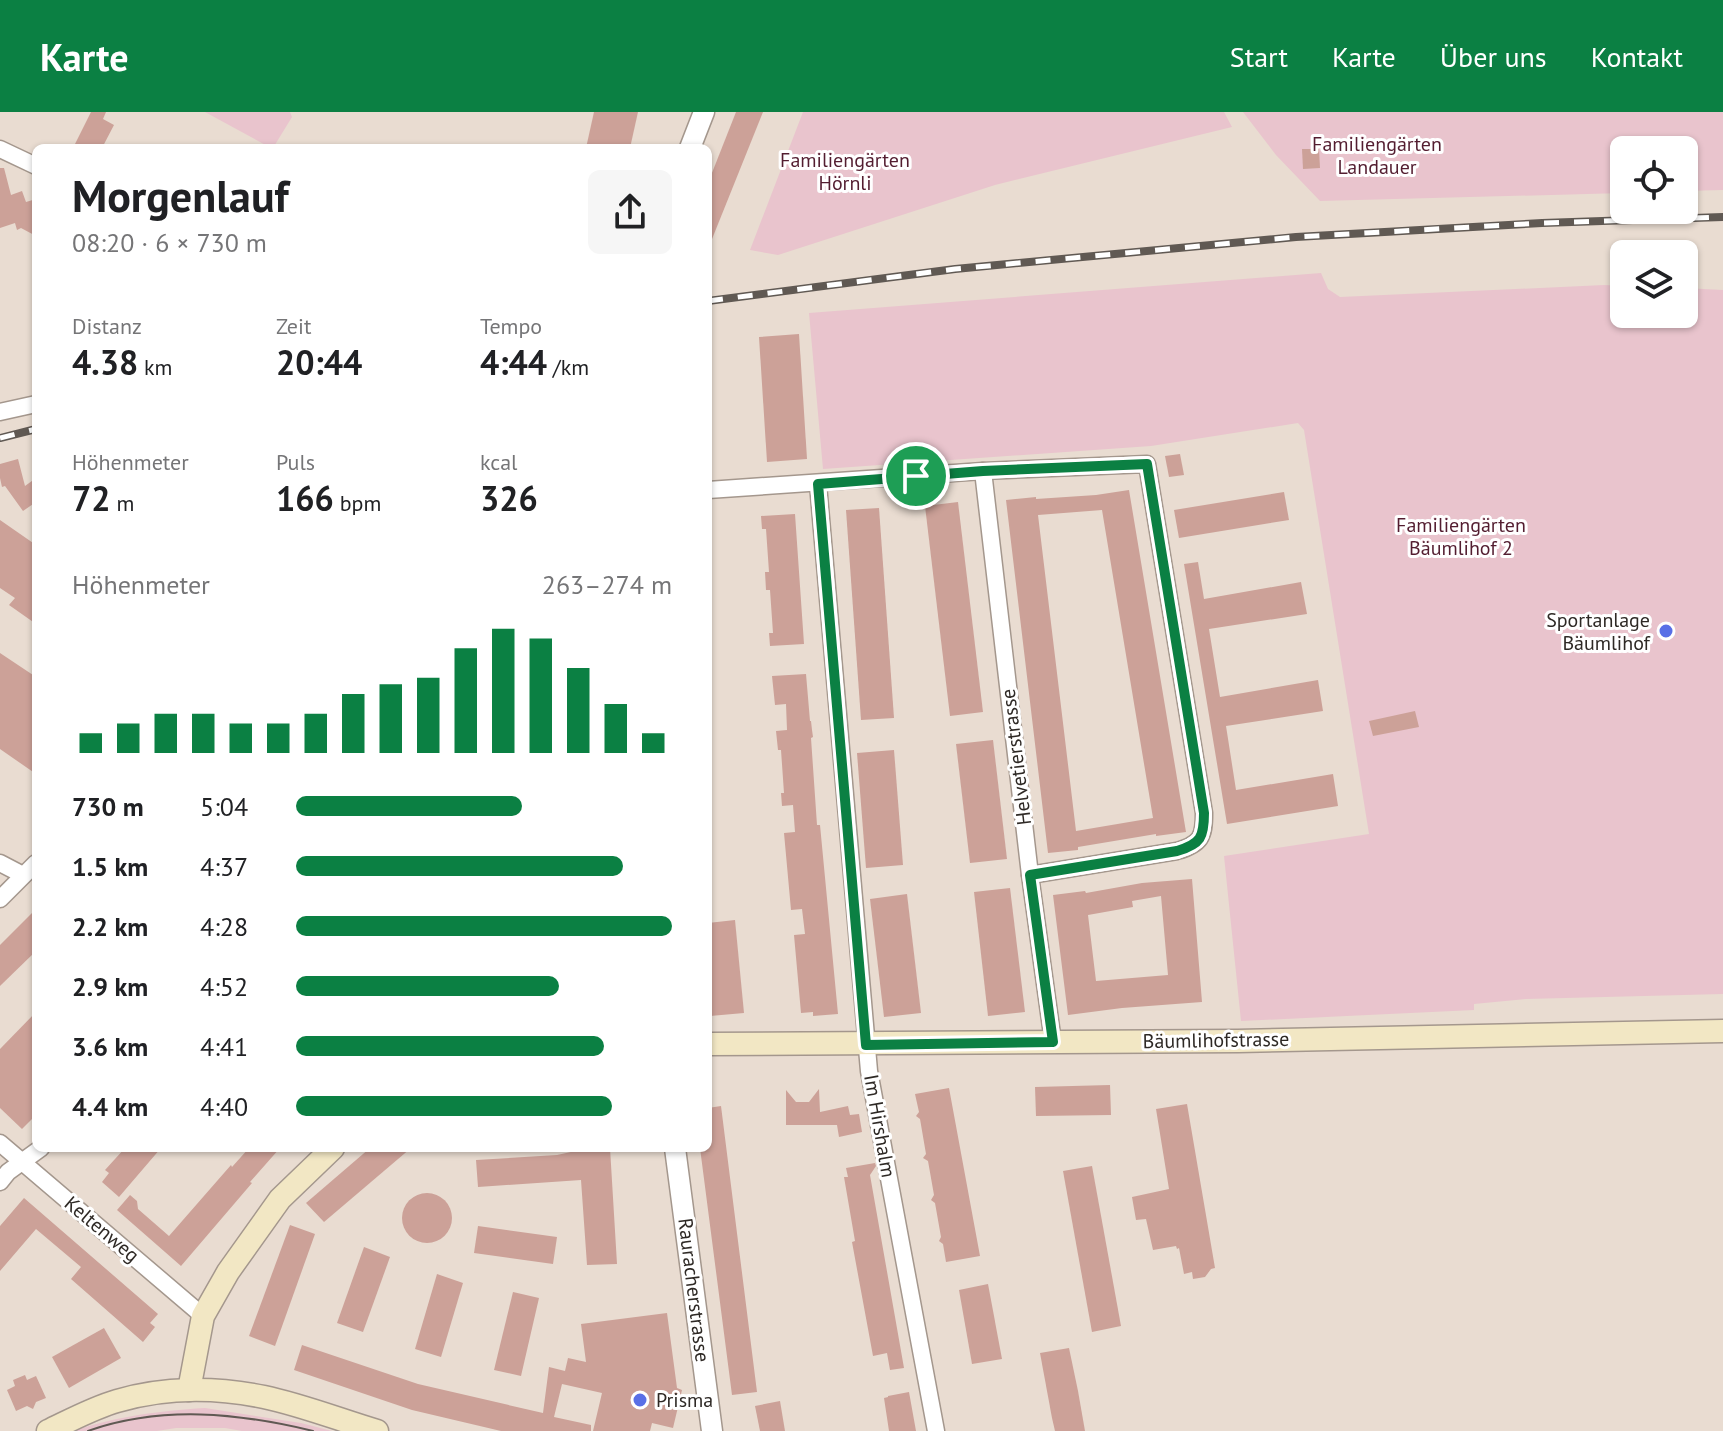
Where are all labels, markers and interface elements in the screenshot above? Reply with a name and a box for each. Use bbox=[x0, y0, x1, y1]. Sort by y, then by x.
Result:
text: Karte bbox=[40, 32, 129, 81]
text: Start bbox=[1230, 38, 1288, 75]
text: Karte bbox=[1332, 38, 1396, 75]
text: Über uns bbox=[1440, 38, 1547, 75]
text: Kontakt bbox=[1591, 38, 1683, 75]
park label: Familiengärten Landauer bbox=[1312, 131, 1442, 180]
map controls bbox=[1610, 136, 1698, 328]
button: locate bbox=[1610, 136, 1698, 224]
park label: Familiengärten Hörnli bbox=[780, 147, 910, 196]
text: Morgenlauf bbox=[72, 167, 289, 224]
button: share bbox=[588, 170, 672, 254]
text: 08:20 · 6 × 730 m bbox=[72, 226, 267, 259]
button: layers bbox=[1610, 240, 1698, 328]
text: Distanz bbox=[72, 312, 142, 340]
text: Zeit bbox=[276, 312, 311, 340]
text: Tempo bbox=[480, 312, 542, 340]
text: 4.38 bbox=[72, 340, 138, 384]
text: 20:44 bbox=[276, 340, 362, 384]
text: 4:44 bbox=[480, 340, 547, 384]
text: km bbox=[138, 353, 172, 381]
text: /km bbox=[547, 353, 589, 381]
pin bbox=[882, 442, 950, 510]
text: Höhenmeter bbox=[72, 448, 189, 476]
text: Puls bbox=[276, 448, 315, 476]
text: kcal bbox=[480, 448, 518, 476]
icon: arrive bbox=[894, 454, 938, 498]
text: 72 bbox=[72, 476, 111, 520]
text: 166 bbox=[276, 476, 334, 520]
text: 326 bbox=[480, 476, 538, 520]
text: m bbox=[111, 489, 134, 517]
text: bpm bbox=[334, 489, 381, 517]
park label: Familiengärten Bäumlihof 2 bbox=[1396, 512, 1526, 561]
text: Höhenmeter bbox=[72, 568, 210, 601]
text: 263–274 m bbox=[542, 568, 672, 601]
place label: Sportanlage Bäumlihof bbox=[1546, 607, 1652, 656]
marker: Sportanlage Bäumlihof bbox=[1657, 622, 1675, 640]
street label: Helvetierstrasse bbox=[995, 687, 1037, 827]
text: 730 m bbox=[72, 790, 144, 823]
text: 5:04 bbox=[200, 790, 248, 823]
text: 1.5 km bbox=[72, 850, 148, 883]
text: 4:37 bbox=[200, 850, 248, 883]
text: 2.2 km bbox=[72, 910, 148, 943]
text: 4:28 bbox=[200, 910, 248, 943]
text: 2.9 km bbox=[72, 970, 148, 1003]
text: 4:52 bbox=[200, 970, 248, 1003]
street label: Bäumlihofstrasse bbox=[1143, 1026, 1289, 1054]
text: 3.6 km bbox=[72, 1030, 148, 1063]
text: 4:41 bbox=[200, 1030, 248, 1063]
street label: Im Hirshalm bbox=[858, 1072, 902, 1180]
text: 4.4 km bbox=[72, 1090, 148, 1123]
text: 4:40 bbox=[200, 1090, 248, 1123]
street label: Keltenweg bbox=[59, 1190, 145, 1268]
street label: Rauracherstrasse bbox=[672, 1216, 716, 1364]
place label: Prisma bbox=[656, 1387, 713, 1413]
marker: Prisma bbox=[631, 1391, 649, 1409]

